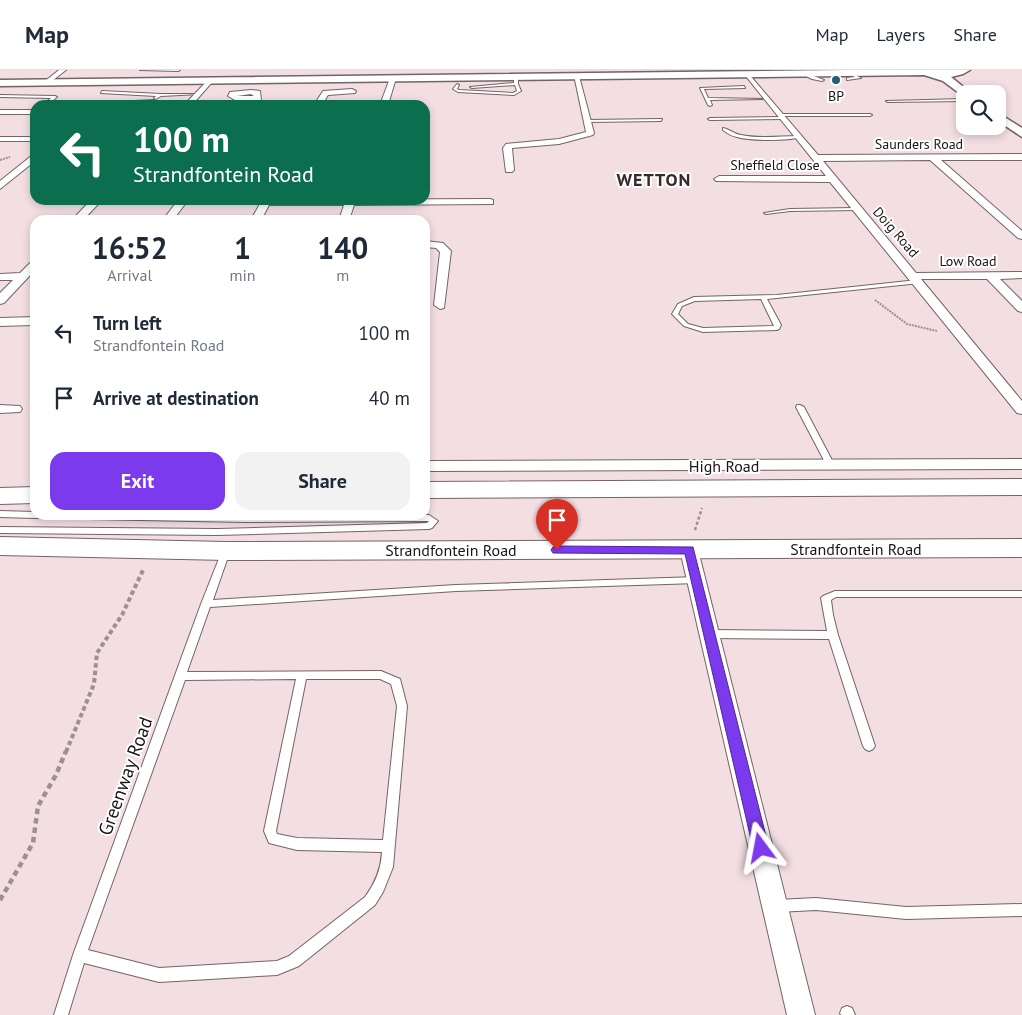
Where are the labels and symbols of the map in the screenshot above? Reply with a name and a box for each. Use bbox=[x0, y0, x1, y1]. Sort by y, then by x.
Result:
marker: BP bbox=[830, 74, 842, 86]
place label: BP bbox=[828, 87, 844, 105]
street label: Saunders Road bbox=[875, 135, 963, 153]
street label: Sheffield Close bbox=[730, 156, 820, 174]
district label: WETTON bbox=[617, 168, 691, 191]
street label: Doig Road bbox=[869, 203, 923, 261]
street label: Low Road bbox=[939, 252, 997, 270]
street label: High Road bbox=[689, 456, 759, 476]
pin bbox=[536, 499, 578, 550]
street label: Strandfontein Road bbox=[790, 539, 922, 559]
street label: Strandfontein Road bbox=[385, 540, 517, 560]
street label: Greenway Road bbox=[92, 713, 158, 839]
position arrow bbox=[734, 821, 786, 873]

